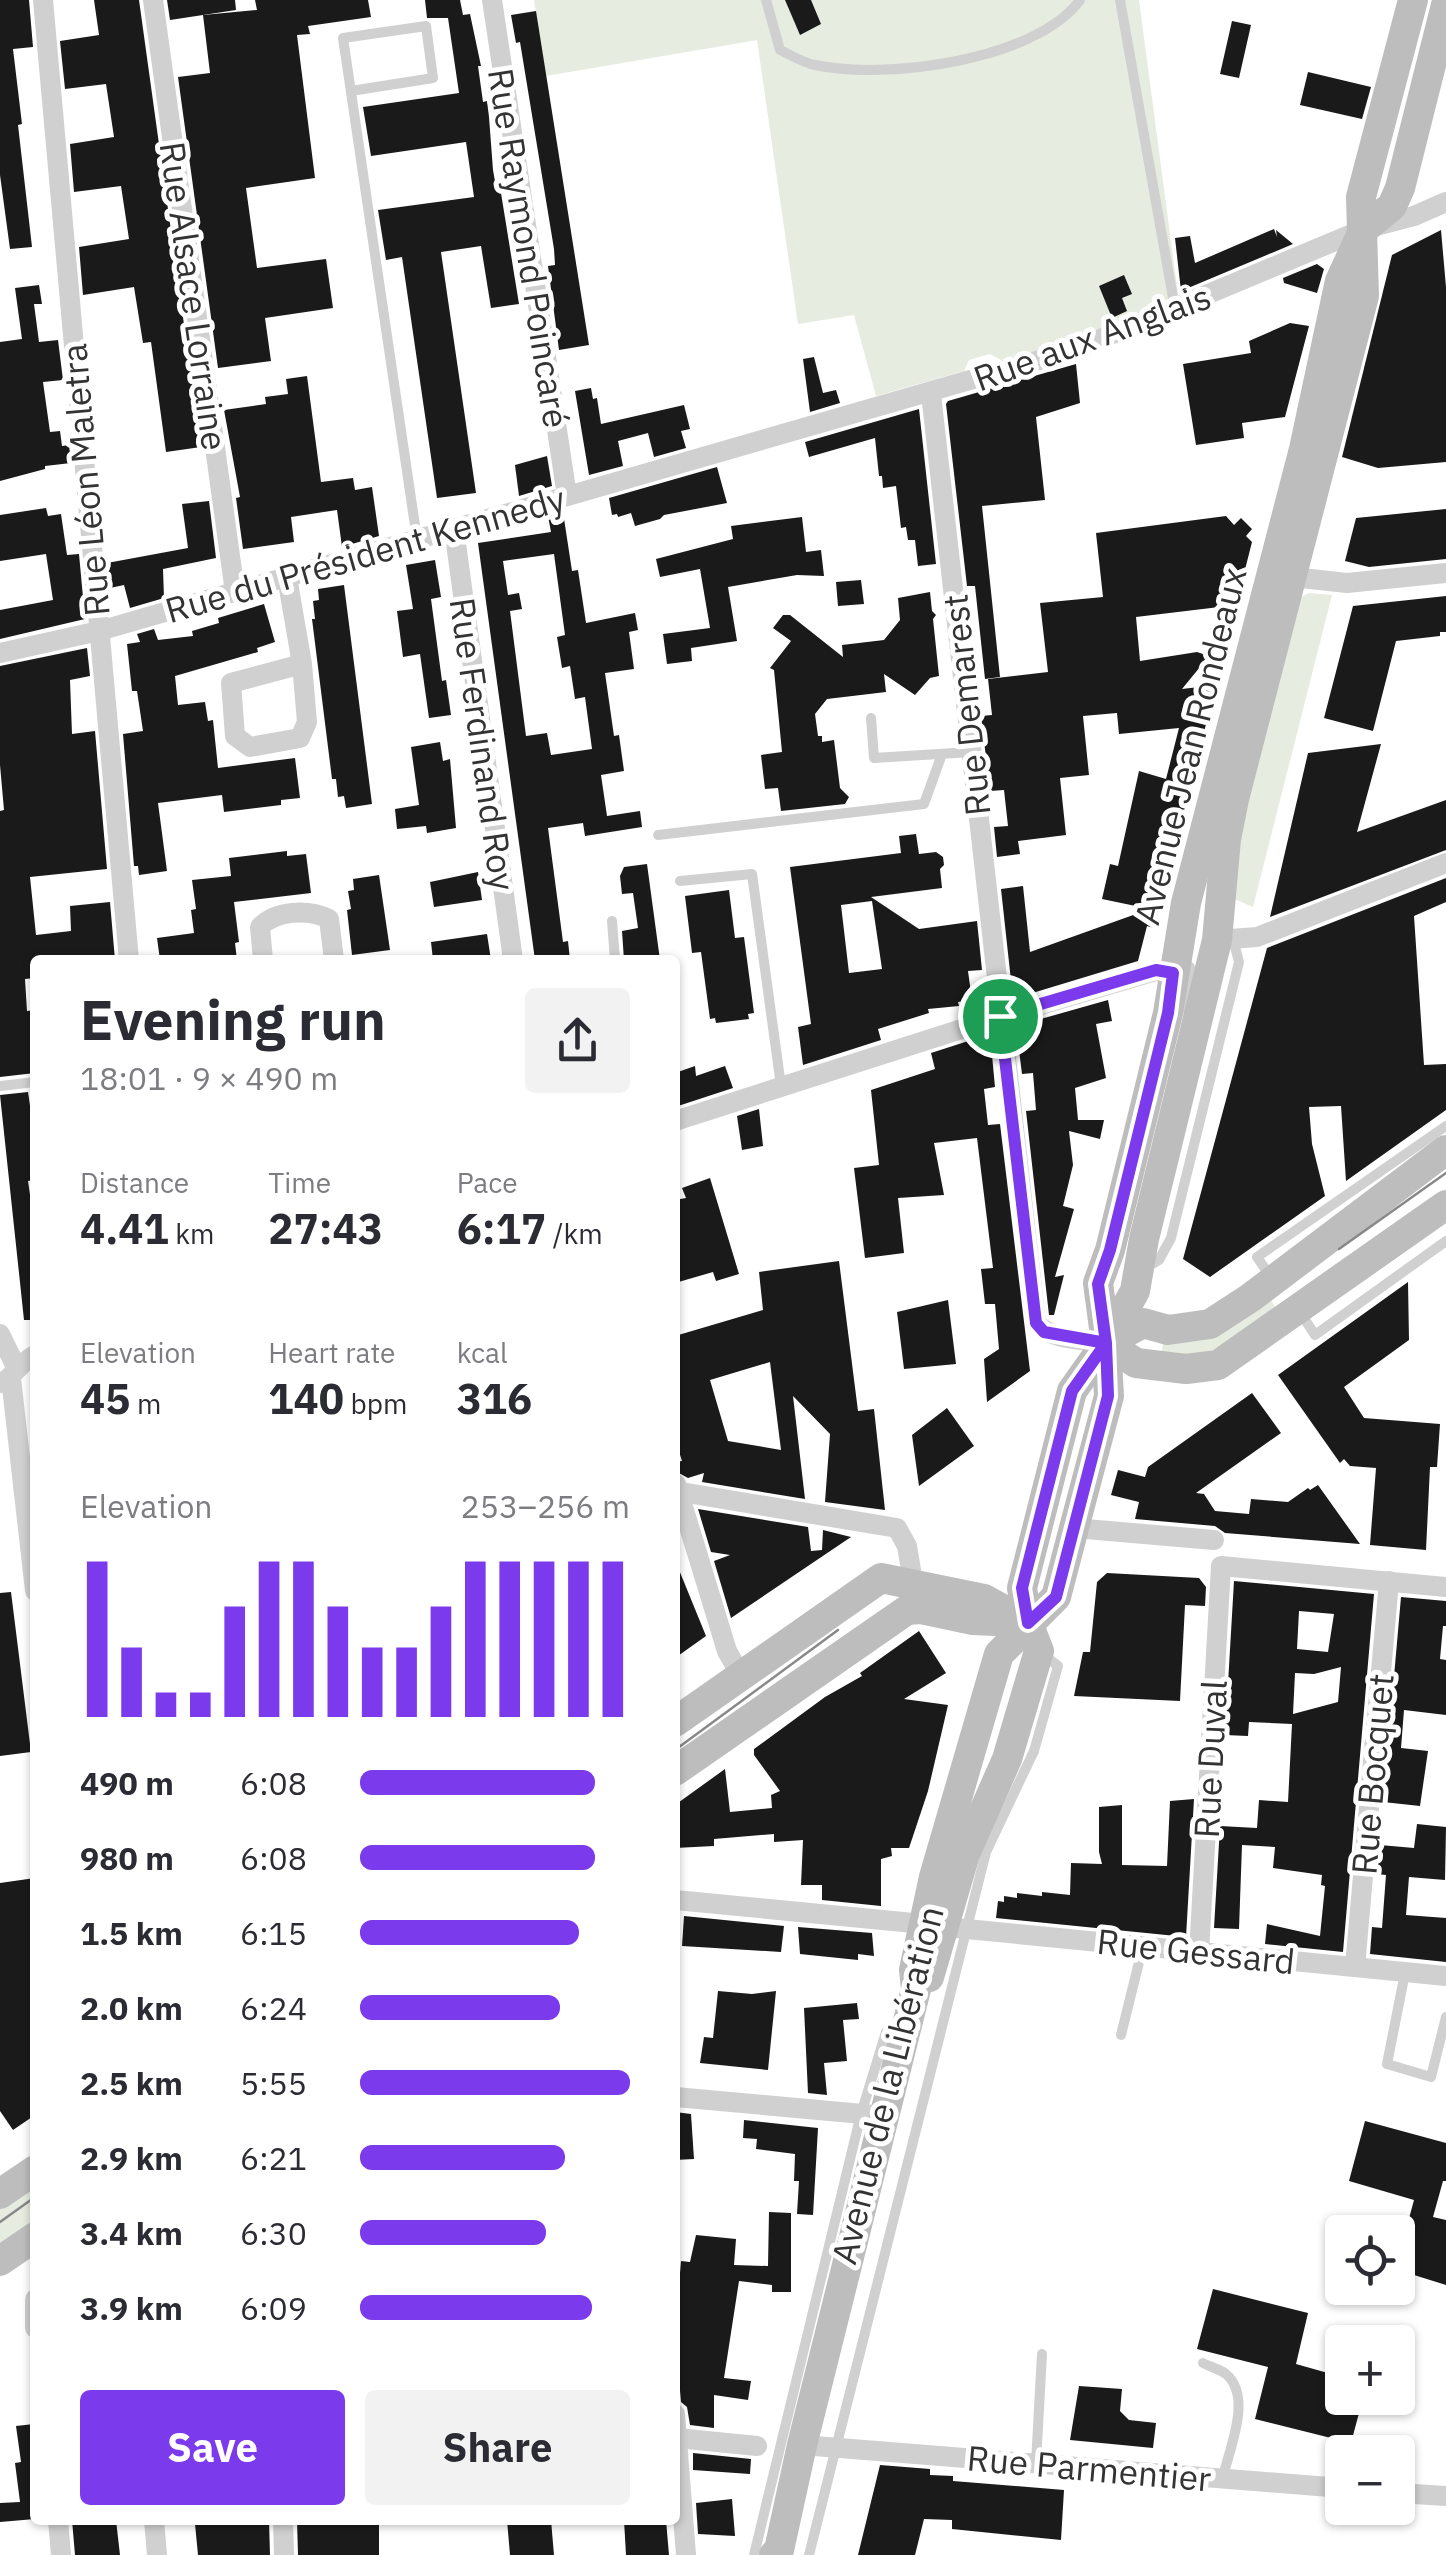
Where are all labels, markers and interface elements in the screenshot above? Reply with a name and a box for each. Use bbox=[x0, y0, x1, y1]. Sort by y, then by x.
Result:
street label: Rue Raymond Poincaré bbox=[478, 65, 580, 431]
street label: Rue Alsace Lorraine bbox=[150, 139, 238, 453]
street label: Rue aux Anglais bbox=[967, 273, 1217, 401]
street label: Rue Léon Maletra bbox=[50, 342, 120, 618]
street label: Rue du Président Kennedy bbox=[160, 475, 570, 633]
street label: Avenue Jean Rondeaux bbox=[1123, 563, 1257, 929]
street label: Rue Demarest bbox=[931, 592, 1001, 818]
street label: Rue Ferdinand Roy bbox=[440, 595, 526, 893]
pin bbox=[958, 974, 1043, 1059]
text: Evening run bbox=[80, 984, 386, 1055]
button: share bbox=[525, 988, 630, 1093]
icon: arrive bbox=[973, 989, 1028, 1044]
text: 18:01 · 9 × 490 m bbox=[80, 1057, 338, 1099]
text: Distance bbox=[80, 1164, 189, 1201]
text: Time bbox=[268, 1164, 331, 1201]
text: Pace bbox=[457, 1164, 518, 1201]
text: 4.41 bbox=[80, 1201, 169, 1256]
text: 27:43 bbox=[268, 1201, 383, 1256]
text: 6:17 bbox=[457, 1201, 546, 1256]
text: km bbox=[169, 1215, 214, 1252]
text: /km bbox=[546, 1215, 603, 1252]
text: Elevation bbox=[80, 1334, 196, 1371]
text: Heart rate bbox=[268, 1334, 395, 1371]
text: kcal bbox=[457, 1334, 508, 1371]
text: 45 bbox=[80, 1371, 130, 1426]
text: 140 bbox=[268, 1371, 344, 1426]
text: 316 bbox=[457, 1371, 532, 1426]
text: m bbox=[130, 1385, 161, 1422]
text: bpm bbox=[344, 1385, 407, 1422]
text: Elevation bbox=[80, 1485, 213, 1527]
text: 253–256 m bbox=[460, 1485, 630, 1527]
street label: Rue Bocquet bbox=[1340, 1672, 1404, 1876]
street label: Rue Duval bbox=[1183, 1679, 1237, 1839]
text: 490 m bbox=[80, 1762, 174, 1804]
text: 6:08 bbox=[240, 1762, 307, 1804]
text: 980 m bbox=[80, 1837, 174, 1879]
text: 6:08 bbox=[240, 1837, 307, 1879]
street label: Avenue de la Libération bbox=[820, 1901, 954, 2269]
text: 1.5 km bbox=[80, 1912, 183, 1954]
text: 6:15 bbox=[240, 1912, 307, 1954]
street label: Rue Gessard bbox=[1095, 1918, 1297, 1984]
text: 2.0 km bbox=[80, 1987, 183, 2029]
text: 6:24 bbox=[240, 1987, 307, 2029]
text: 2.5 km bbox=[80, 2062, 183, 2104]
text: 5:55 bbox=[240, 2062, 307, 2104]
text: 2.9 km bbox=[80, 2137, 183, 2179]
text: 6:21 bbox=[240, 2137, 307, 2179]
text: 3.4 km bbox=[80, 2212, 183, 2254]
text: 6:30 bbox=[240, 2212, 307, 2254]
map controls bbox=[1325, 2215, 1415, 2525]
button: locate bbox=[1325, 2215, 1415, 2305]
text: 3.9 km bbox=[80, 2287, 183, 2329]
text: 6:09 bbox=[240, 2287, 307, 2329]
button: + bbox=[1325, 2325, 1415, 2415]
button: Save bbox=[80, 2390, 345, 2505]
button: Share bbox=[365, 2390, 630, 2505]
street label: Rue Parmentier bbox=[965, 2434, 1213, 2502]
button: − bbox=[1325, 2435, 1415, 2525]

